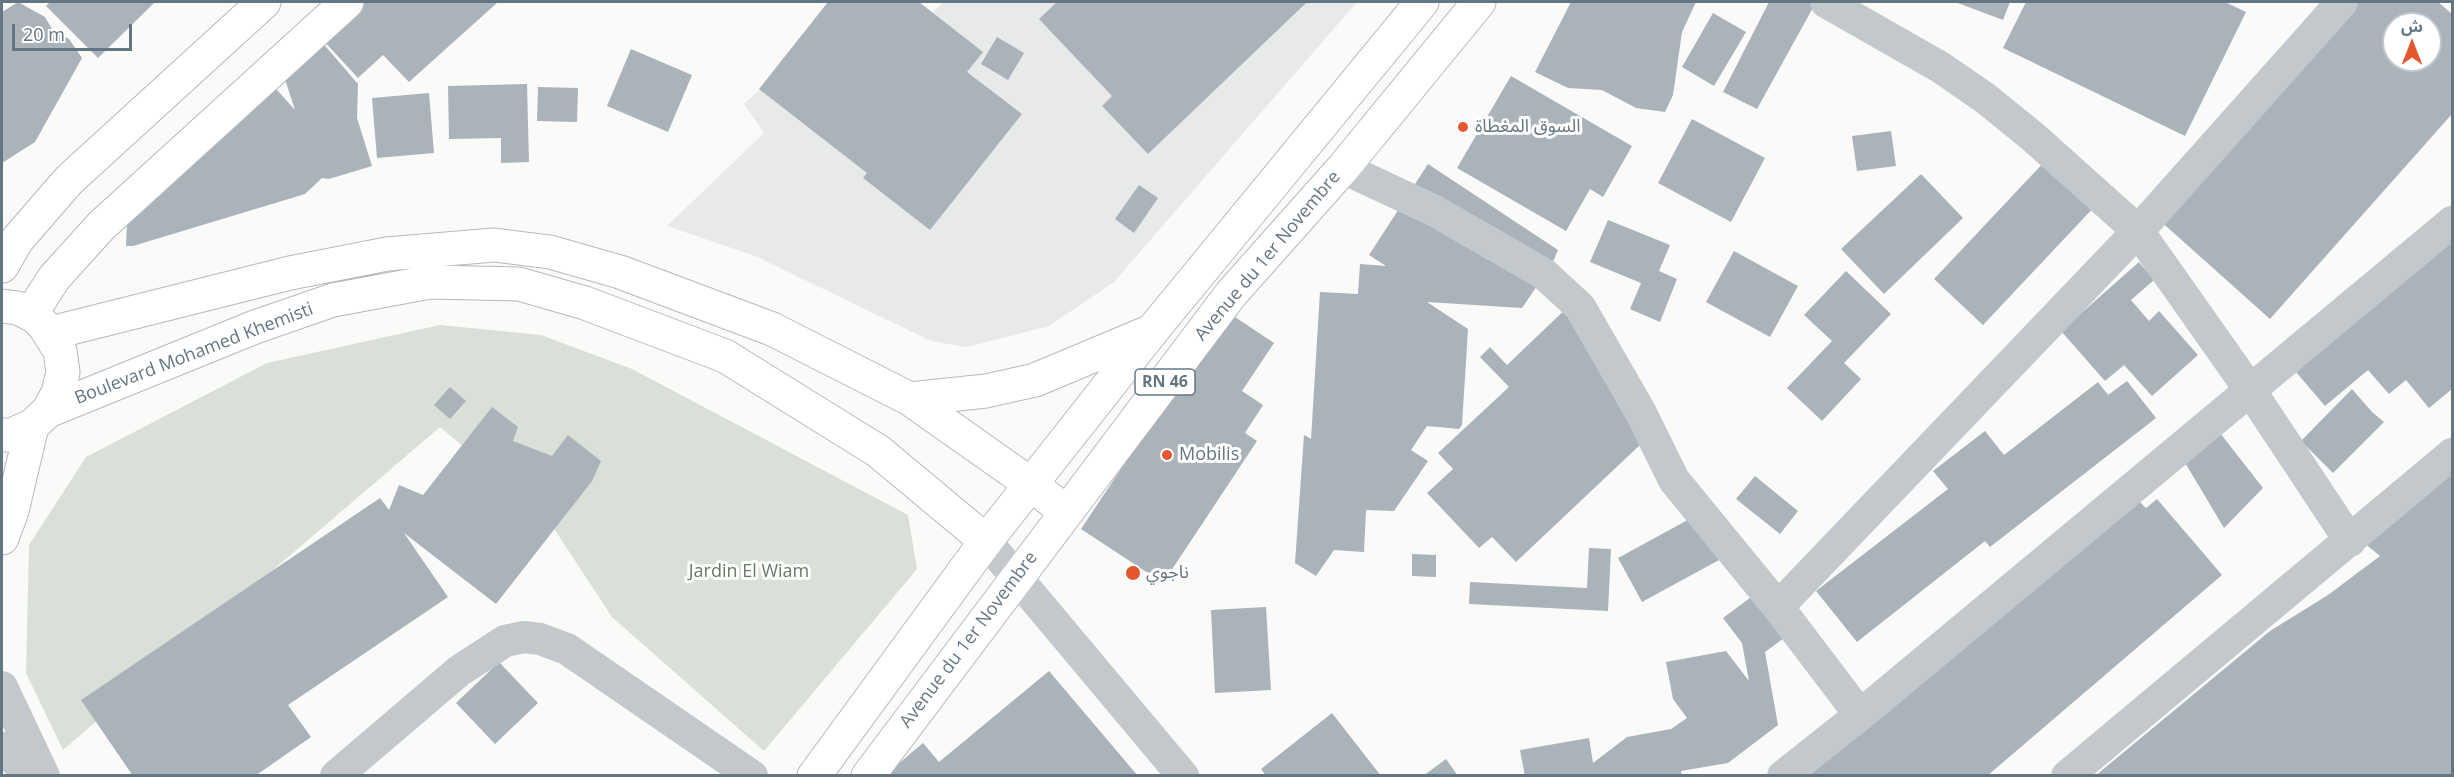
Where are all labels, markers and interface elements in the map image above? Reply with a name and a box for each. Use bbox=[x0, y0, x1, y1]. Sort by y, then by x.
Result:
scale bar bbox=[15, 12, 135, 50]
north arrow bbox=[2382, 12, 2442, 72]
text: ش bbox=[2401, 15, 2423, 37]
text: 20 m bbox=[23, 22, 65, 46]
place label: السوق المغطاة bbox=[1475, 116, 1580, 138]
marker: السوق المغطاة bbox=[1456, 120, 1470, 134]
street label: Avenue du 1er Novembre bbox=[1191, 167, 1345, 345]
street label: Boulevard Mohamed Khemisti bbox=[72, 298, 316, 410]
road number: RN 46 bbox=[1135, 369, 1195, 395]
place label: Mobilis bbox=[1179, 444, 1239, 466]
marker: Mobilis bbox=[1160, 448, 1174, 462]
street label: Avenue du 1er Novembre bbox=[896, 548, 1042, 732]
park label: Jardin El Wiam bbox=[689, 561, 809, 583]
place label: ناجوي bbox=[1146, 562, 1189, 584]
marker: ناجوي bbox=[1124, 564, 1142, 582]

